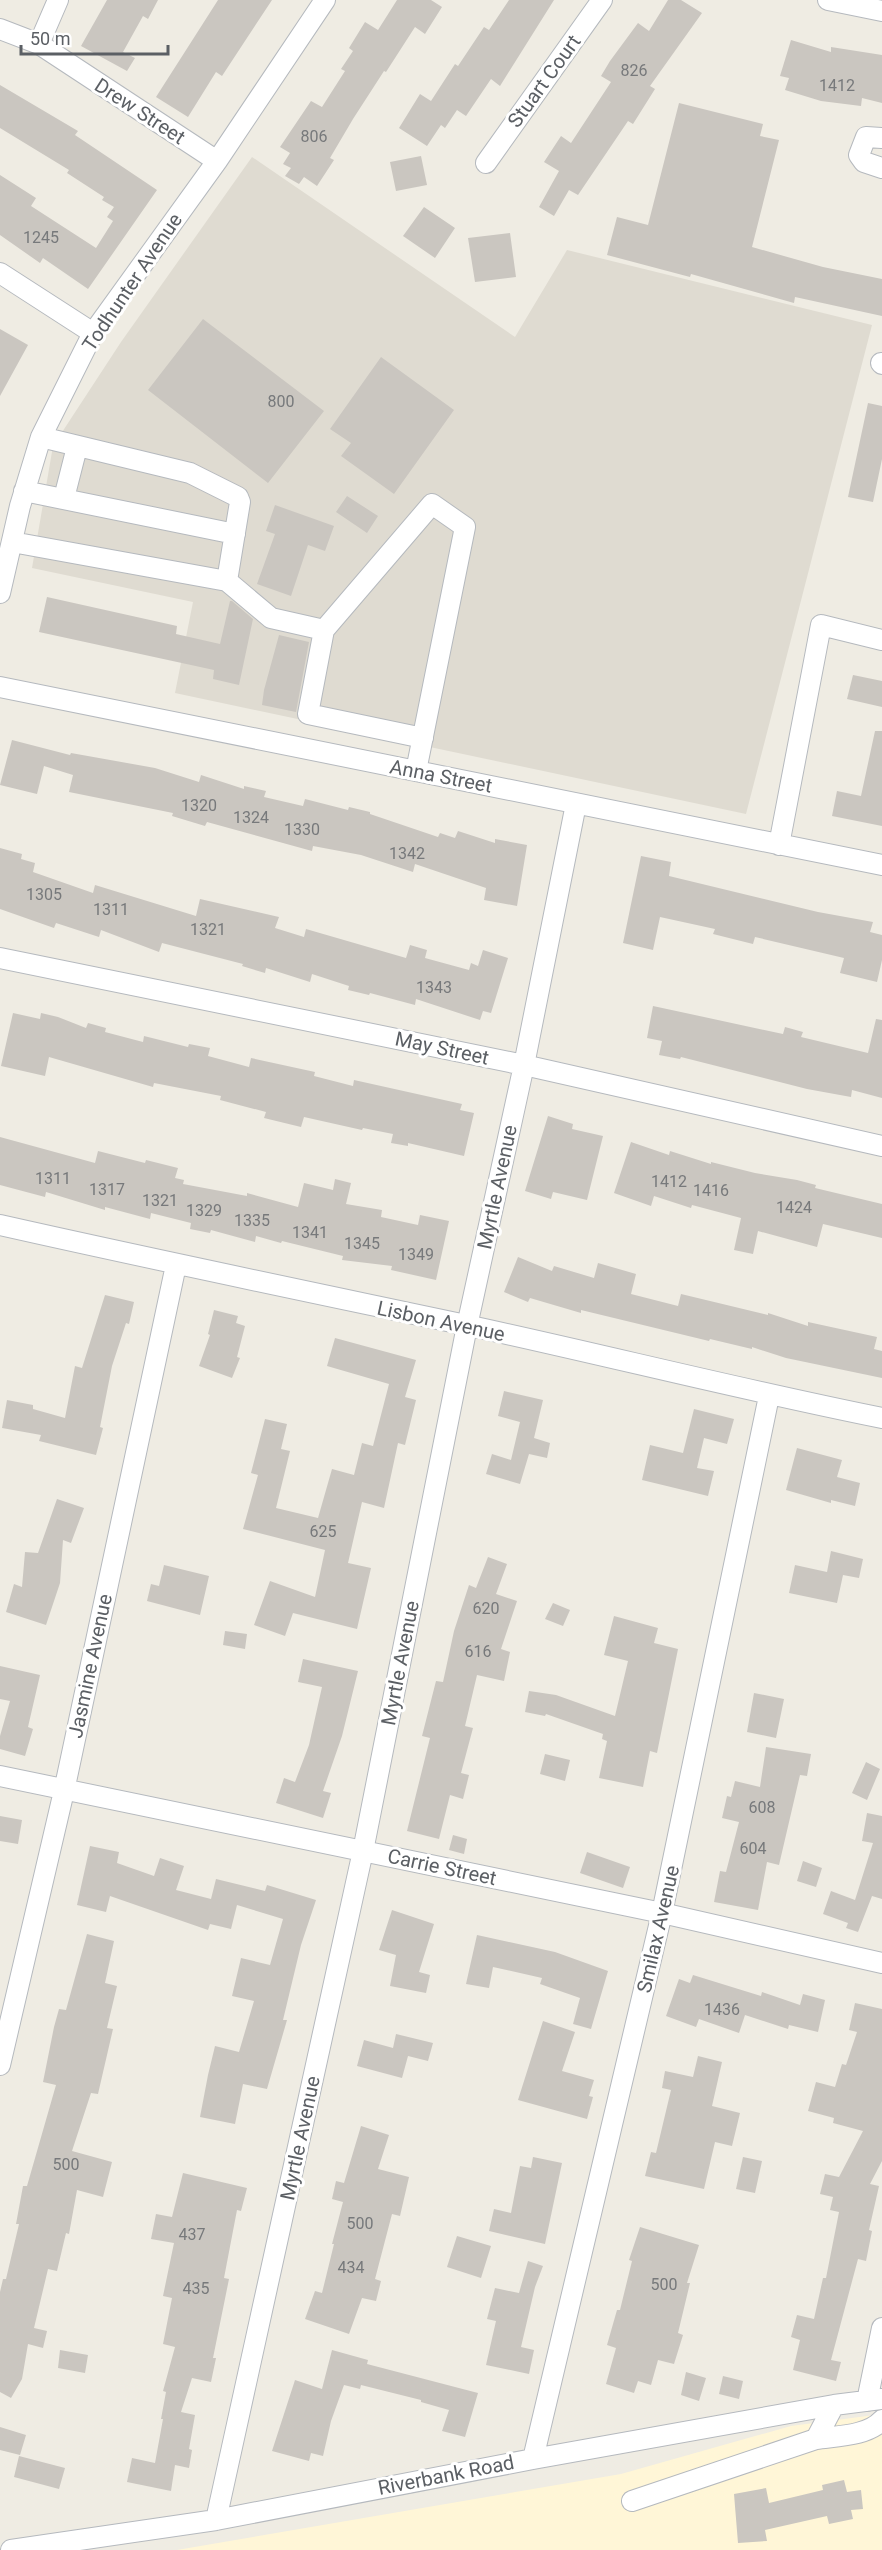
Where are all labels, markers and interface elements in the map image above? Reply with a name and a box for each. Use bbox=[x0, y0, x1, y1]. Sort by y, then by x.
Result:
scale bar bbox=[21, 18, 168, 56]
text: 50 m bbox=[30, 28, 70, 49]
street label: Stuart Court bbox=[502, 30, 586, 132]
house number: 826 bbox=[621, 61, 647, 80]
street label: Drew Street bbox=[90, 73, 190, 149]
house number: 1412 bbox=[819, 76, 855, 95]
house number: 806 bbox=[301, 127, 327, 146]
street label: Todhunter Avenue bbox=[77, 209, 187, 355]
house number: 1245 bbox=[23, 228, 59, 247]
house number: 800 bbox=[268, 392, 294, 411]
street label: Anna Street bbox=[388, 754, 494, 798]
house number: 1320 bbox=[181, 796, 217, 815]
house number: 1324 bbox=[233, 808, 269, 827]
house number: 1330 bbox=[284, 820, 320, 839]
house number: 1342 bbox=[389, 844, 425, 863]
house number: 1305 bbox=[26, 885, 62, 904]
house number: 1311 bbox=[93, 900, 129, 919]
house number: 1321 bbox=[190, 920, 226, 939]
house number: 1343 bbox=[416, 978, 452, 997]
street label: May Street bbox=[393, 1026, 491, 1070]
street label: Myrtle Avenue bbox=[472, 1123, 522, 1251]
house number: 1311 bbox=[35, 1169, 71, 1188]
house number: 1412 bbox=[651, 1172, 687, 1191]
house number: 1317 bbox=[89, 1180, 125, 1199]
house number: 1416 bbox=[693, 1181, 729, 1200]
house number: 1321 bbox=[142, 1191, 178, 1210]
house number: 1424 bbox=[776, 1198, 812, 1217]
house number: 1329 bbox=[186, 1201, 222, 1220]
house number: 1335 bbox=[234, 1211, 270, 1230]
house number: 1341 bbox=[292, 1223, 328, 1242]
house number: 1345 bbox=[344, 1234, 380, 1253]
house number: 1349 bbox=[398, 1245, 434, 1264]
street label: Lisbon Avenue bbox=[375, 1296, 507, 1346]
house number: 625 bbox=[310, 1522, 336, 1541]
street label: Jasmine Avenue bbox=[63, 1592, 117, 1740]
street label: Myrtle Avenue bbox=[376, 1599, 424, 1727]
house number: 620 bbox=[473, 1599, 499, 1618]
house number: 616 bbox=[465, 1642, 491, 1661]
house number: 608 bbox=[749, 1798, 775, 1817]
house number: 604 bbox=[740, 1839, 766, 1858]
street label: Carrie Street bbox=[385, 1844, 499, 1890]
street label: Smilax Avenue bbox=[632, 1863, 684, 1995]
house number: 1436 bbox=[704, 2000, 740, 2019]
street label: Myrtle Avenue bbox=[275, 2074, 325, 2202]
house number: 500 bbox=[53, 2155, 79, 2174]
house number: 500 bbox=[347, 2214, 373, 2233]
house number: 437 bbox=[179, 2225, 205, 2244]
house number: 434 bbox=[338, 2258, 364, 2277]
house number: 500 bbox=[651, 2275, 677, 2294]
house number: 435 bbox=[183, 2279, 209, 2298]
street label: Riverbank Road bbox=[376, 2450, 516, 2500]

